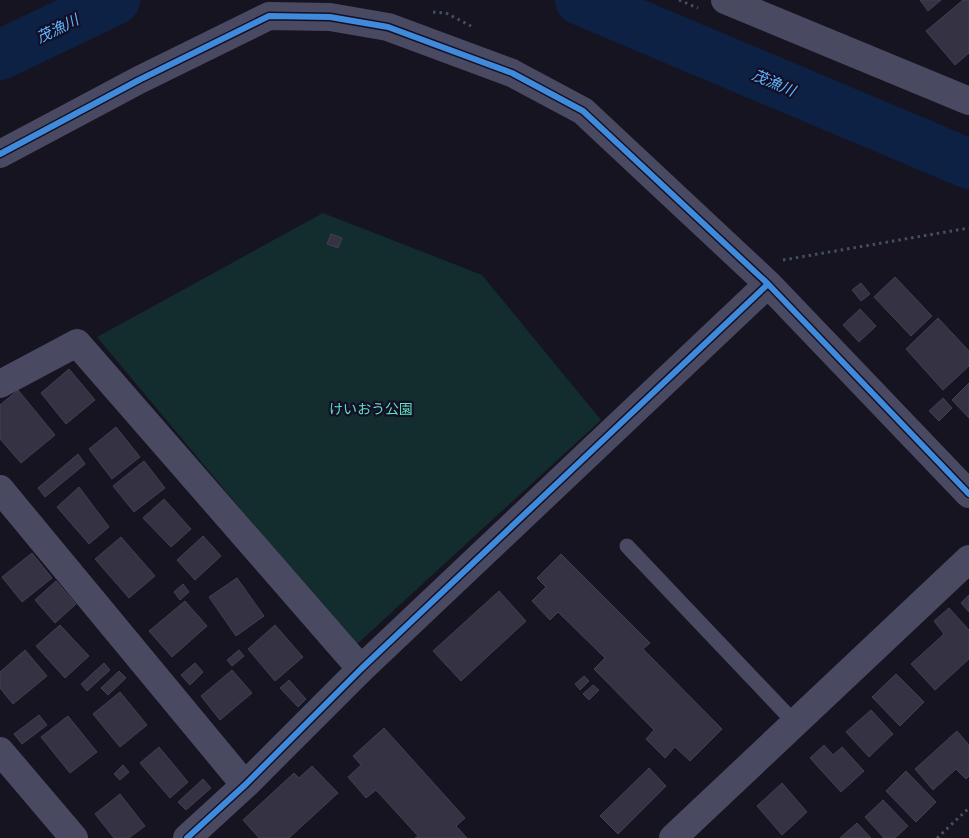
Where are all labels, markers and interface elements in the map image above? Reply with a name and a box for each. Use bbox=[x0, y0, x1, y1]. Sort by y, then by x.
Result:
water label: 茂漁川 bbox=[33, 9, 83, 46]
water label: 茂漁川 bbox=[750, 65, 800, 100]
park label: けいおう公園 bbox=[329, 400, 413, 417]

